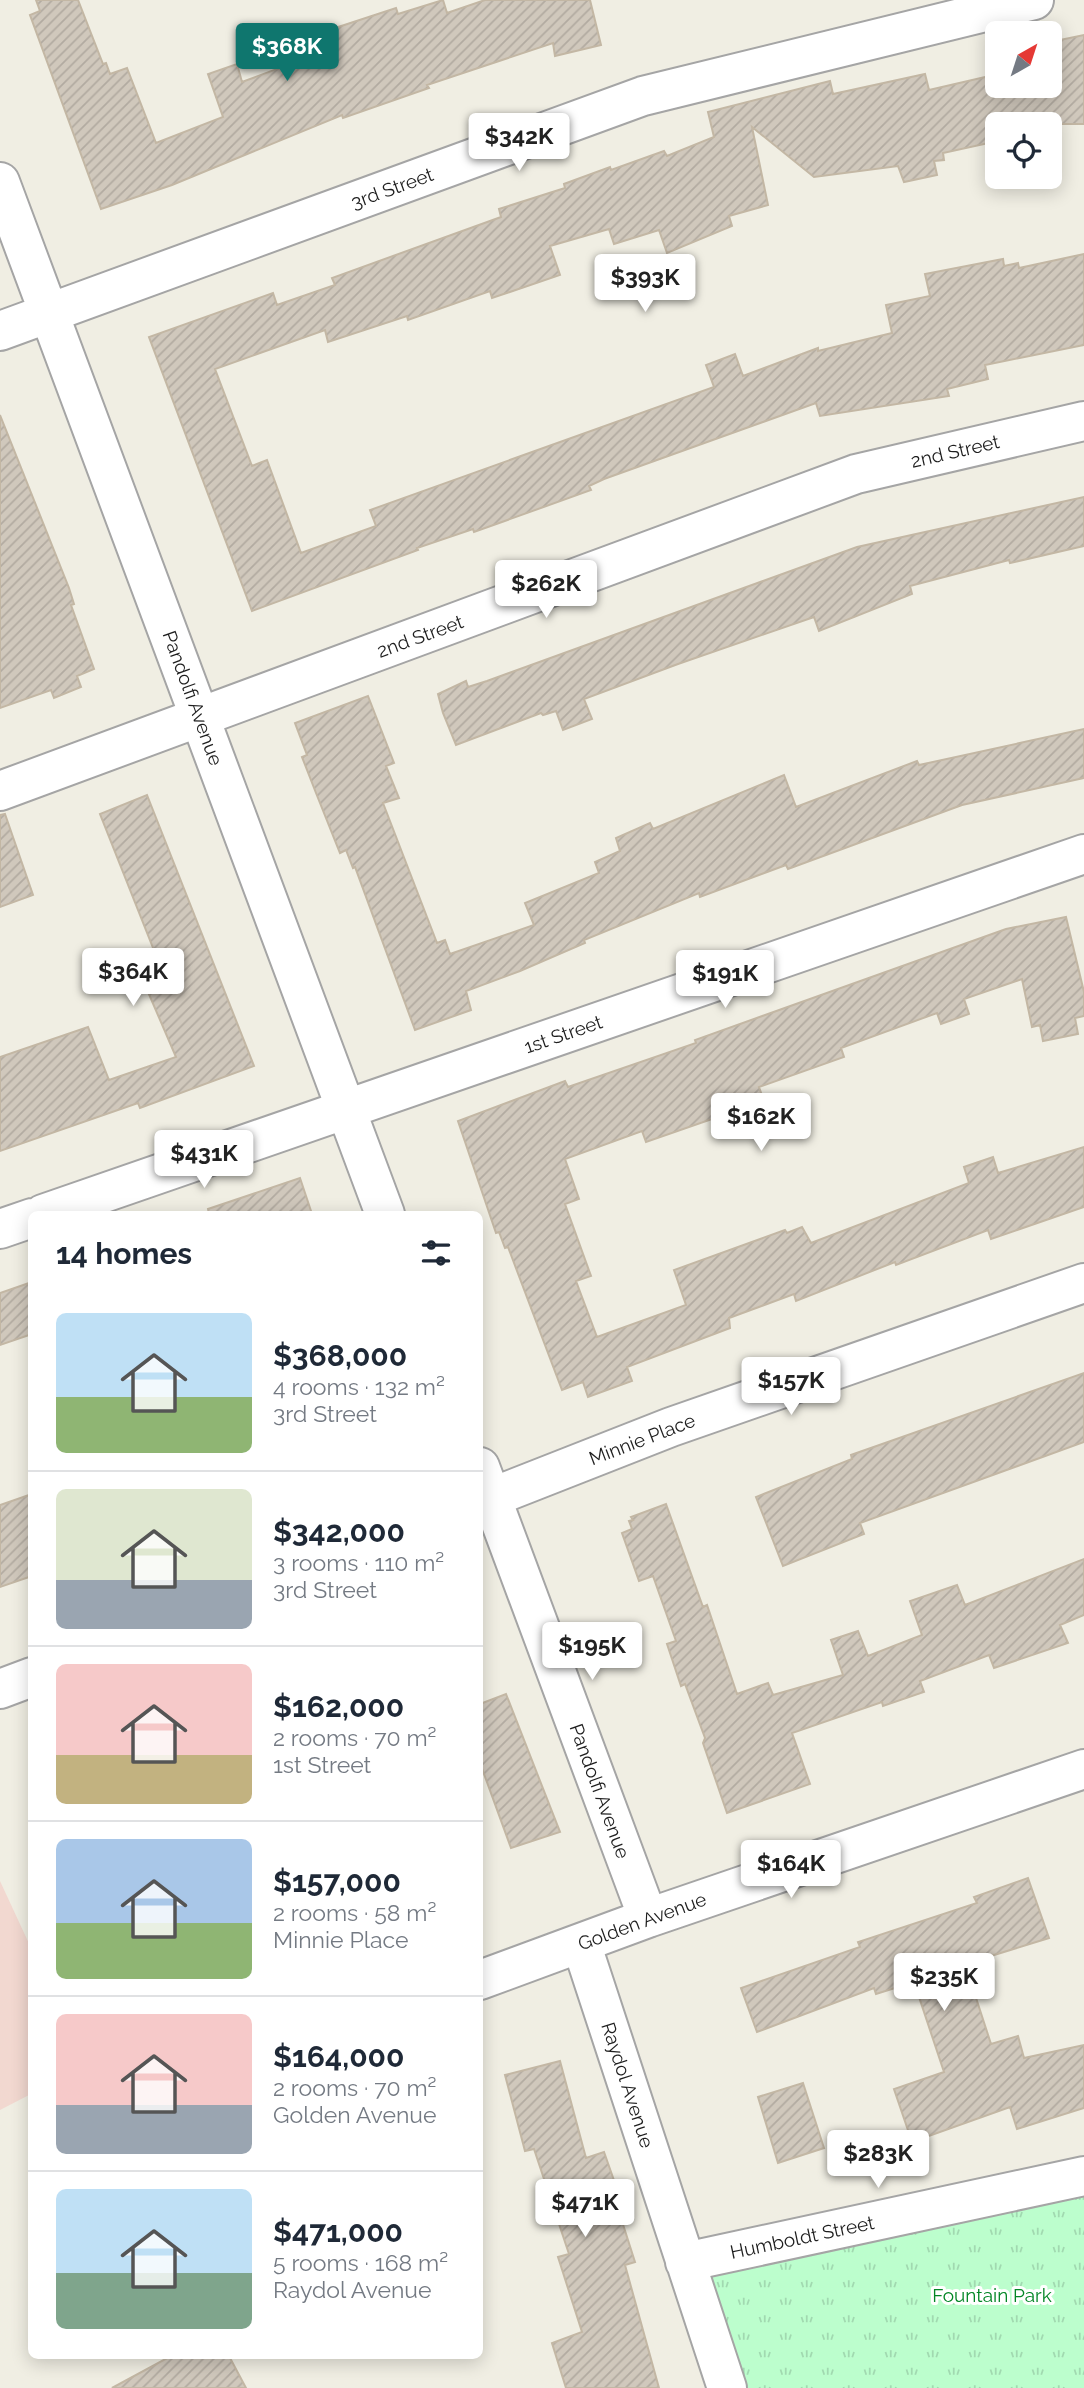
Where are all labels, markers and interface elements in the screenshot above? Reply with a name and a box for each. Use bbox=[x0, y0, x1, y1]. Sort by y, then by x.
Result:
north arrow bbox=[985, 21, 1062, 98]
map controls bbox=[985, 21, 1062, 189]
pin: $368K bbox=[238, 24, 336, 83]
text: $368K bbox=[252, 32, 322, 59]
button: locate bbox=[985, 112, 1062, 189]
pin: $342K bbox=[470, 114, 568, 173]
text: $342K bbox=[485, 122, 553, 149]
street label: 3rd Street bbox=[348, 163, 437, 213]
pin: $393K bbox=[596, 254, 694, 314]
text: $393K bbox=[610, 263, 680, 290]
street label: 2nd Street bbox=[909, 430, 1002, 472]
pin: $262K bbox=[497, 560, 595, 620]
text: $262K bbox=[511, 569, 581, 596]
street label: 2nd Street bbox=[374, 610, 467, 662]
street label: Pandolfi Avenue bbox=[158, 628, 228, 768]
pin: $364K bbox=[84, 948, 182, 1008]
pin: $191K bbox=[676, 950, 774, 1010]
text: $364K bbox=[98, 957, 168, 984]
text: $191K bbox=[692, 959, 758, 986]
street label: 1st Street bbox=[521, 1010, 606, 1058]
pin: $162K bbox=[712, 1094, 810, 1153]
text: $162K bbox=[727, 1102, 795, 1129]
pin: $431K bbox=[155, 1130, 253, 1190]
text: $431K bbox=[170, 1139, 238, 1166]
icon: filters bbox=[417, 1234, 455, 1272]
text: 14 homes bbox=[56, 1236, 192, 1271]
text: $368,000 bbox=[273, 1338, 407, 1373]
icon: home bbox=[112, 1341, 196, 1425]
pin: $157K bbox=[742, 1358, 840, 1417]
text: $157K bbox=[758, 1366, 824, 1393]
text: 4 rooms · 132 m² bbox=[273, 1373, 445, 1400]
text: 3rd Street bbox=[273, 1400, 377, 1427]
street label: Minnie Place bbox=[586, 1409, 698, 1469]
text: $342,000 bbox=[273, 1514, 405, 1549]
icon: home bbox=[112, 1517, 196, 1601]
text: 3 rooms · 110 m² bbox=[273, 1549, 444, 1576]
text: 3rd Street bbox=[273, 1576, 377, 1603]
pin: $195K bbox=[543, 1622, 641, 1682]
text: $195K bbox=[558, 1631, 626, 1658]
text: $162,000 bbox=[273, 1689, 404, 1724]
icon: home bbox=[112, 1692, 196, 1776]
street label: Pandolfi Avenue bbox=[565, 1721, 635, 1861]
text: 2 rooms · 70 m² bbox=[273, 1724, 436, 1751]
text: 1st Street bbox=[273, 1751, 371, 1778]
pin: $164K bbox=[742, 1840, 840, 1900]
text: $164K bbox=[757, 1849, 825, 1876]
text: $157,000 bbox=[273, 1864, 401, 1899]
icon: home bbox=[112, 1867, 196, 1951]
street label: Golden Avenue bbox=[575, 1888, 709, 1954]
text: 2 rooms · 58 m² bbox=[273, 1899, 436, 1926]
text: Minnie Place bbox=[273, 1926, 409, 1953]
pin: $235K bbox=[895, 1954, 993, 2013]
text: $235K bbox=[910, 1962, 978, 1989]
street label: Raydol Avenue bbox=[597, 2019, 659, 2151]
text: $164,000 bbox=[273, 2039, 404, 2074]
icon: home bbox=[112, 2042, 196, 2126]
text: 2 rooms · 70 m² bbox=[273, 2074, 436, 2101]
text: Golden Avenue bbox=[273, 2101, 436, 2128]
pin: $283K bbox=[829, 2130, 927, 2190]
text: $283K bbox=[843, 2139, 913, 2166]
pin: $471K bbox=[536, 2180, 634, 2239]
text: $471K bbox=[551, 2188, 619, 2215]
street label: Humboldt Street bbox=[728, 2211, 877, 2263]
text: $471,000 bbox=[273, 2214, 403, 2249]
icon: home bbox=[112, 2217, 196, 2301]
text: 5 rooms · 168 m² bbox=[273, 2249, 448, 2276]
text: Raydol Avenue bbox=[273, 2276, 431, 2303]
park label: Fountain Park bbox=[932, 2284, 1052, 2306]

